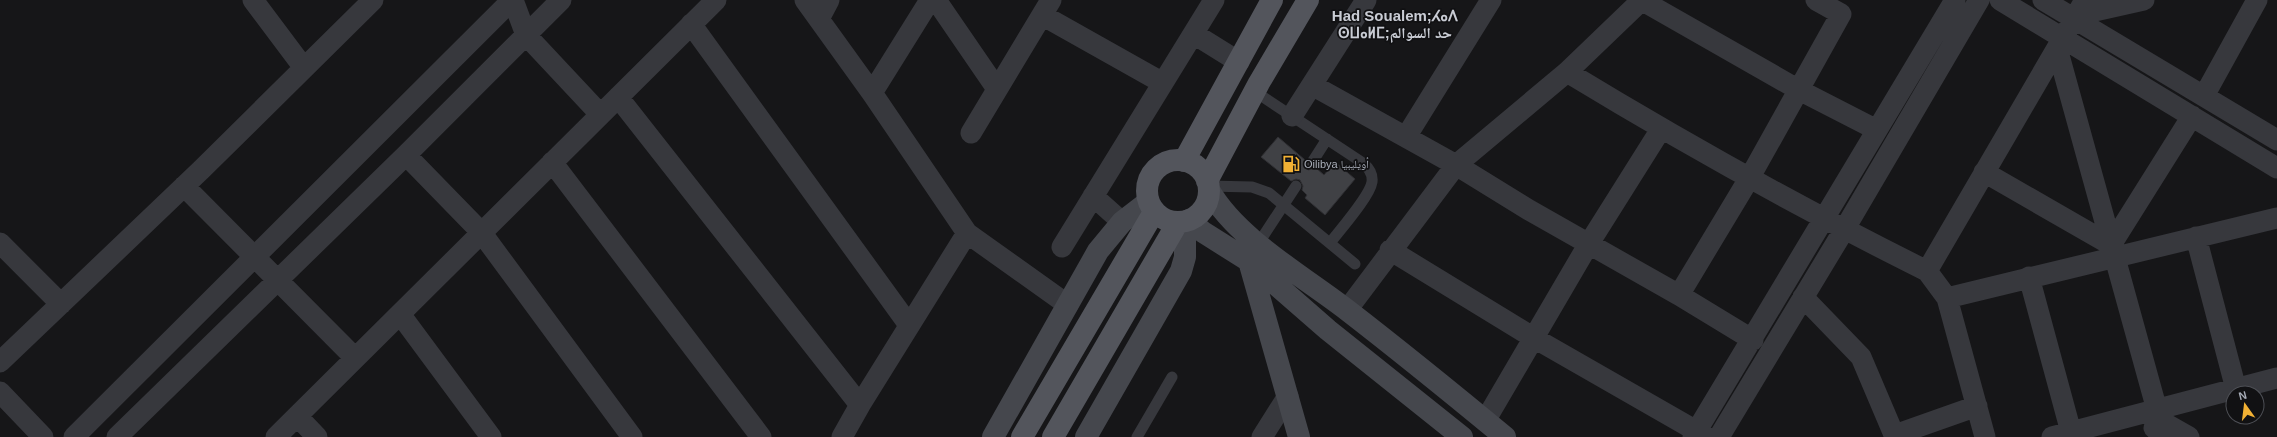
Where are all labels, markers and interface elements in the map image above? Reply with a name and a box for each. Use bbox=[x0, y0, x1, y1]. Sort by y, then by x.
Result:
district label: Had Soualem;ⵃⴰⴷ ⵙⵡⴰⵍⵎ;حد السوالم bbox=[1332, 7, 1459, 43]
fuel station icon: Oilibya أويليبيا bbox=[1281, 154, 1301, 174]
place label: Oilibya أويليبيا bbox=[1304, 157, 1369, 170]
north arrow bbox=[2225, 385, 2265, 425]
text: N bbox=[2237, 389, 2248, 402]

